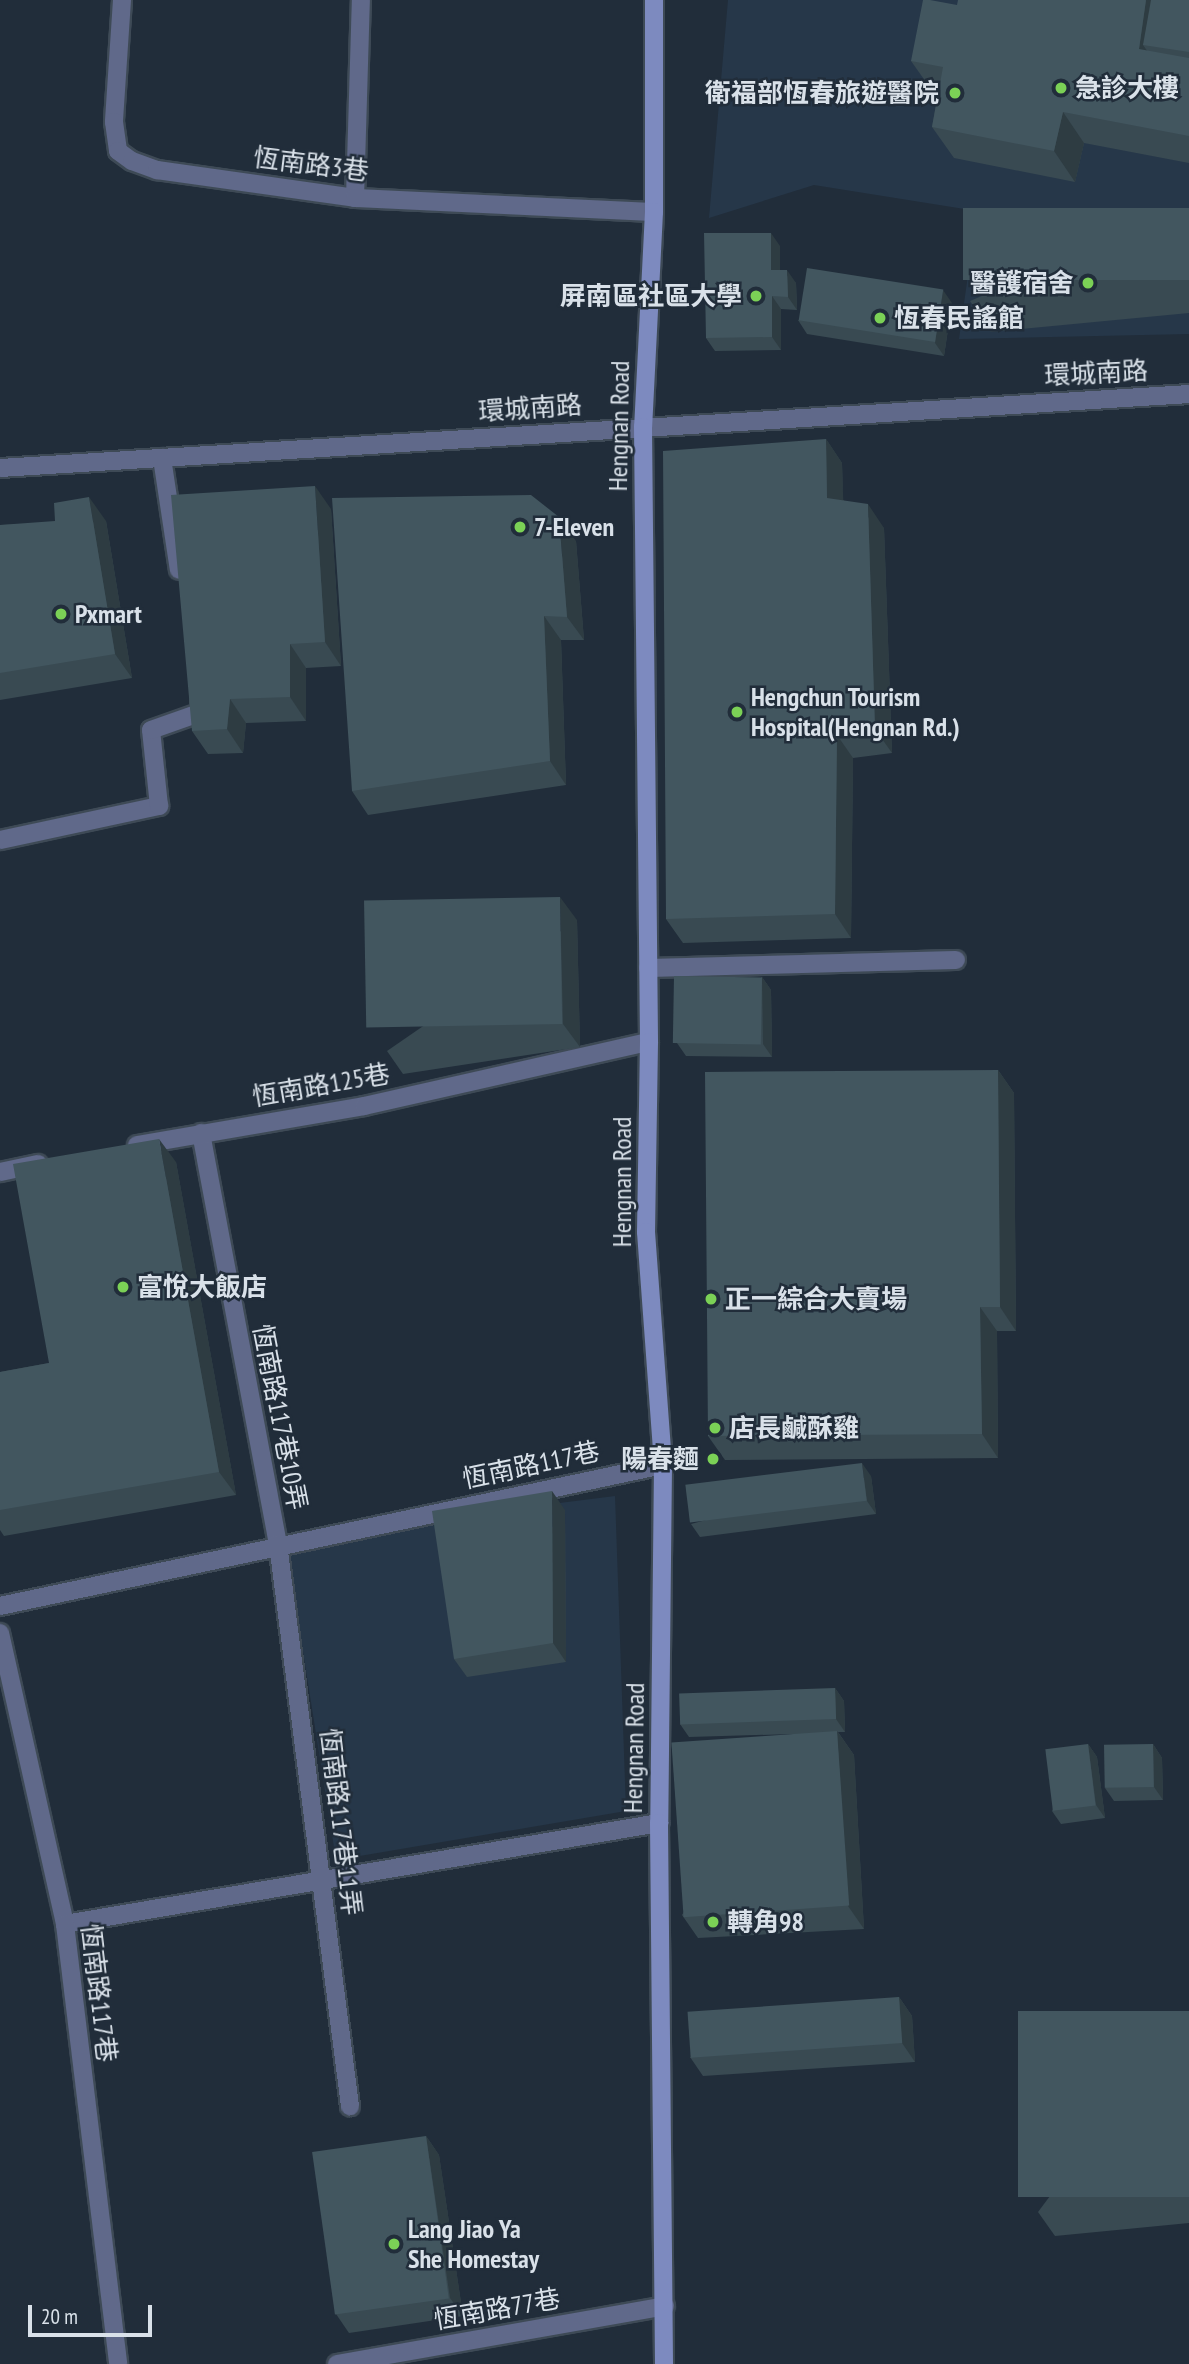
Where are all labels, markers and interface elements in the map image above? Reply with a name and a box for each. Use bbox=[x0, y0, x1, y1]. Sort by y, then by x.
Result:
place label: 急診大樓 bbox=[1075, 72, 1179, 104]
place label: 衛福部恆春旅遊醫院 bbox=[705, 77, 939, 109]
marker: 急診大樓 bbox=[1053, 80, 1069, 96]
marker: 衛福部恆春旅遊醫院 bbox=[945, 83, 965, 103]
street label: 恆南路3巷 bbox=[252, 141, 370, 187]
place label: 醫護宿舍 bbox=[970, 267, 1074, 299]
marker: 醫護宿舍 bbox=[1080, 275, 1096, 291]
place label: 屏南區社區大學 bbox=[560, 280, 742, 312]
marker: 屏南區社區大學 bbox=[748, 288, 764, 304]
place label: 恆春民謠館 bbox=[894, 302, 1024, 334]
marker: 恆春民謠館 bbox=[872, 310, 888, 326]
street label: 環城南路 bbox=[1043, 355, 1149, 391]
street label: Hengnan Road bbox=[602, 361, 636, 491]
street label: 環城南路 bbox=[477, 389, 583, 427]
place label: 7-Eleven bbox=[534, 511, 614, 543]
marker: 7-Eleven bbox=[512, 519, 528, 535]
place label: Pxmart bbox=[75, 598, 142, 630]
marker: Pxmart bbox=[53, 606, 69, 622]
place label: Hengchun Tourism Hospital(Hengnan Rd.) bbox=[751, 681, 960, 742]
marker: Hengchun Tourism Hospital(Hengnan Rd.) bbox=[729, 704, 745, 720]
street label: 恆南路125巷 bbox=[250, 1058, 392, 1112]
street label: Hengnan Road bbox=[606, 1117, 638, 1247]
place label: 富悅大飯店 bbox=[137, 1271, 267, 1303]
marker: 富悅大飯店 bbox=[115, 1279, 131, 1295]
place label: 正一綜合大賣場 bbox=[725, 1283, 907, 1315]
marker: 正一綜合大賣場 bbox=[703, 1291, 719, 1307]
street label: 恆南路117巷10弄 bbox=[247, 1322, 313, 1512]
place label: 店長鹹酥雞 bbox=[729, 1412, 859, 1444]
marker: 店長鹹酥雞 bbox=[707, 1420, 723, 1436]
street label: 恆南路117巷 bbox=[460, 1435, 602, 1495]
place label: 陽春麵 bbox=[621, 1443, 699, 1475]
marker: 陽春麵 bbox=[705, 1451, 721, 1467]
street label: Hengnan Road bbox=[617, 1683, 651, 1813]
street label: 恆南路117巷11弄 bbox=[314, 1727, 368, 1917]
place label: 轉角98 bbox=[727, 1906, 804, 1938]
marker: 轉角98 bbox=[705, 1914, 721, 1930]
street label: 恆南路117巷 bbox=[75, 1922, 123, 2064]
place label: Lang Jiao Ya She Homestay bbox=[408, 2213, 539, 2274]
marker: Lang Jiao Ya She Homestay bbox=[386, 2236, 402, 2252]
street label: 恆南路77巷 bbox=[432, 2283, 562, 2335]
scale bar bbox=[32, 2290, 156, 2334]
text: 20 m bbox=[41, 2303, 78, 2330]

